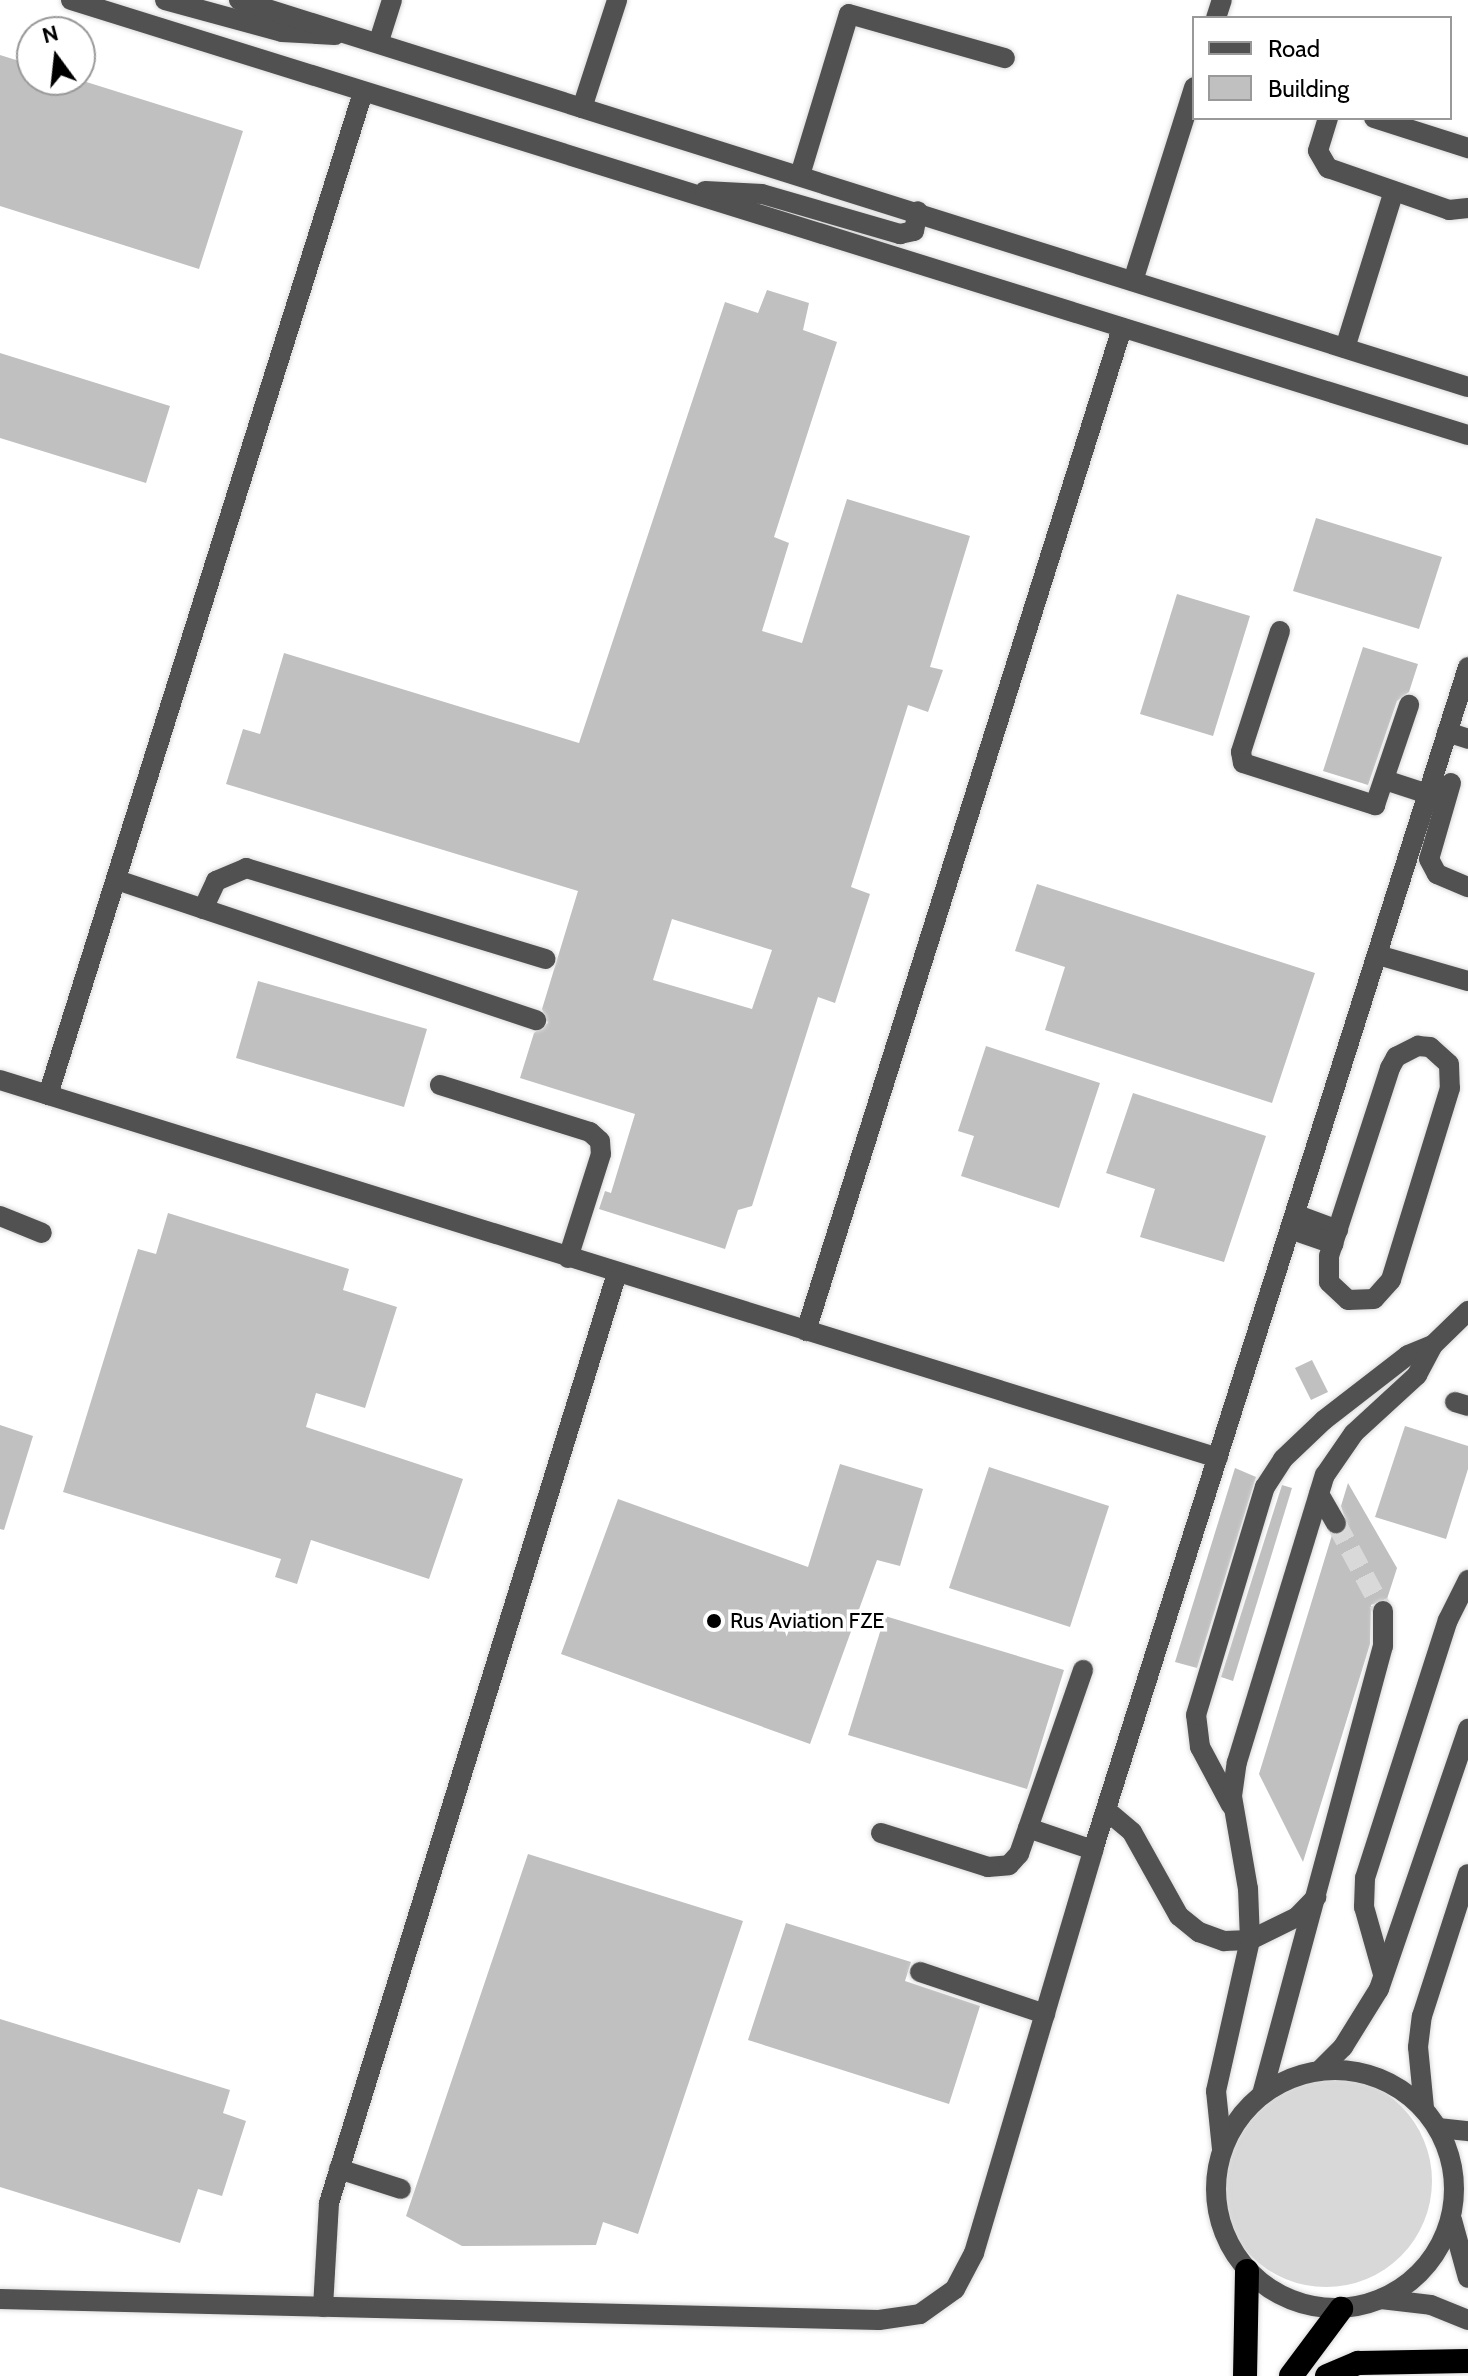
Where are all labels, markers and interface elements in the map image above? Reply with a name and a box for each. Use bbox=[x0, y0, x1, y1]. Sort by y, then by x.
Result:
north arrow bbox=[16, 16, 96, 96]
legend bbox=[1192, 16, 1452, 120]
text: N bbox=[39, 19, 61, 49]
text: Road bbox=[1268, 34, 1320, 63]
text: Building bbox=[1268, 74, 1349, 103]
place label: Rus Aviation FZE bbox=[730, 1608, 884, 1634]
marker: Rus Aviation FZE bbox=[705, 1612, 723, 1630]

